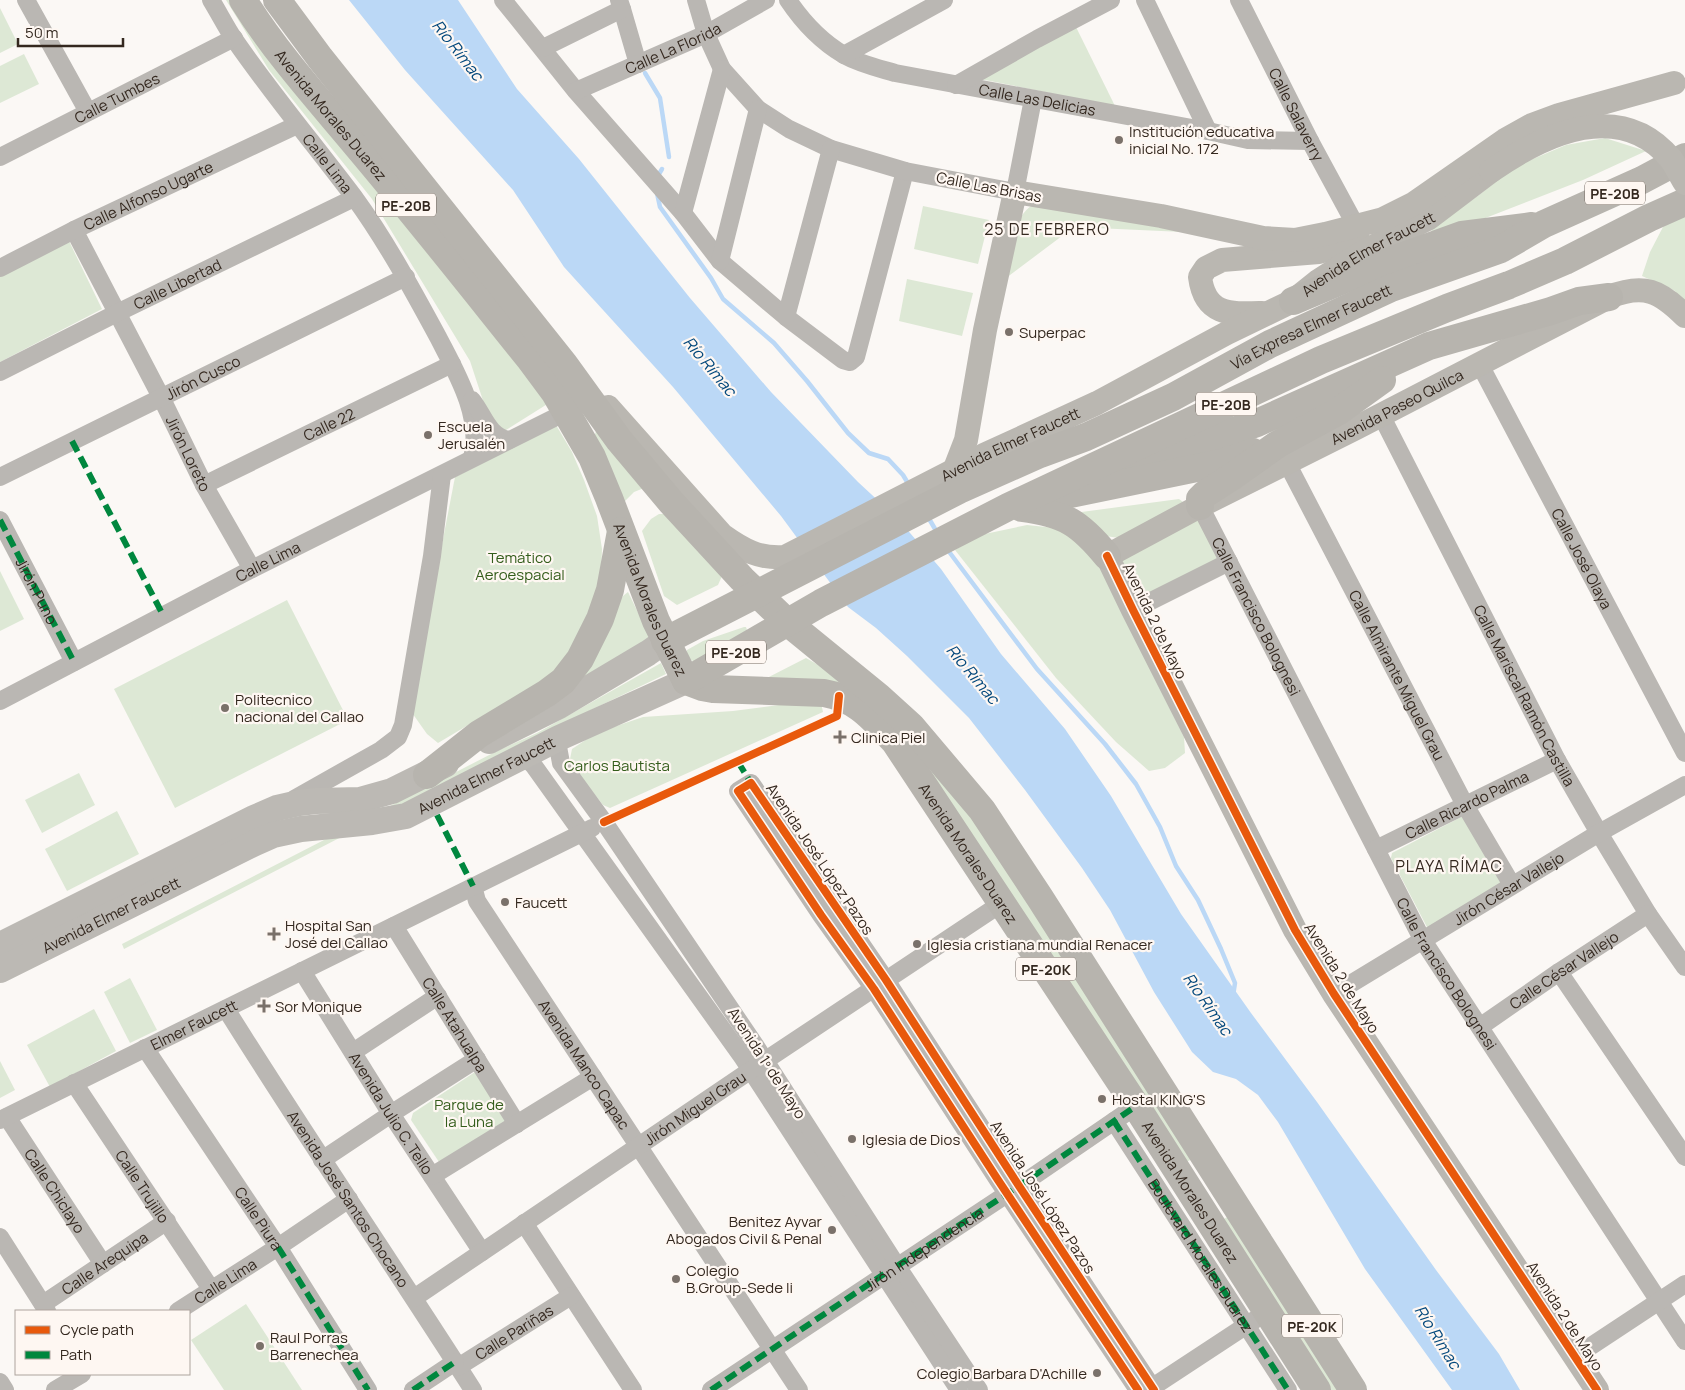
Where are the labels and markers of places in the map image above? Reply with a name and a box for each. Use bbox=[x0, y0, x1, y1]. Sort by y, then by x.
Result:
place label: Institución educativa inicial No. 172 bbox=[1129, 121, 1274, 159]
marker: Institución educativa inicial No. 172 bbox=[1113, 134, 1125, 146]
place label: Superpac bbox=[1019, 322, 1086, 343]
marker: Superpac bbox=[1003, 326, 1015, 338]
place label: Escuela Jerusalén bbox=[438, 416, 505, 454]
marker: Escuela Jerusalén bbox=[422, 429, 434, 441]
place label: Politecnico nacional del Callao bbox=[235, 689, 364, 727]
marker: Politecnico nacional del Callao bbox=[219, 702, 231, 714]
place label: Clinica Piel bbox=[851, 727, 926, 748]
marker: Clinica Piel bbox=[833, 730, 847, 744]
place label: Faucett bbox=[515, 892, 567, 913]
marker: Faucett bbox=[499, 896, 511, 908]
place label: Hospital San José del Callao bbox=[285, 915, 388, 953]
marker: Hospital San José del Callao bbox=[267, 927, 281, 941]
place label: Iglesia cristiana mundial Renacer bbox=[927, 934, 1153, 955]
marker: Iglesia cristiana mundial Renacer bbox=[911, 938, 923, 950]
place label: Sor Monique bbox=[275, 996, 362, 1017]
marker: Sor Monique bbox=[257, 999, 271, 1013]
place label: Hostal KING'S bbox=[1112, 1089, 1205, 1110]
marker: Hostal KING'S bbox=[1096, 1093, 1108, 1105]
place label: Iglesia de Dios bbox=[862, 1129, 960, 1150]
marker: Iglesia de Dios bbox=[846, 1133, 858, 1145]
place label: Benitez Ayvar Abogados Civil & Penal bbox=[666, 1211, 823, 1249]
marker: Benitez Ayvar Abogados Civil & Penal bbox=[826, 1224, 838, 1236]
place label: Colegio B.Group-Sede Ii bbox=[686, 1260, 793, 1298]
marker: Colegio B.Group-Sede Ii bbox=[670, 1273, 682, 1285]
place label: Raul Porras Barrenechea bbox=[270, 1327, 359, 1365]
marker: Raul Porras Barrenechea bbox=[254, 1340, 266, 1352]
place label: Colegio Barbara D'Achille bbox=[917, 1363, 1087, 1384]
marker: Colegio Barbara D'Achille bbox=[1091, 1367, 1103, 1379]

